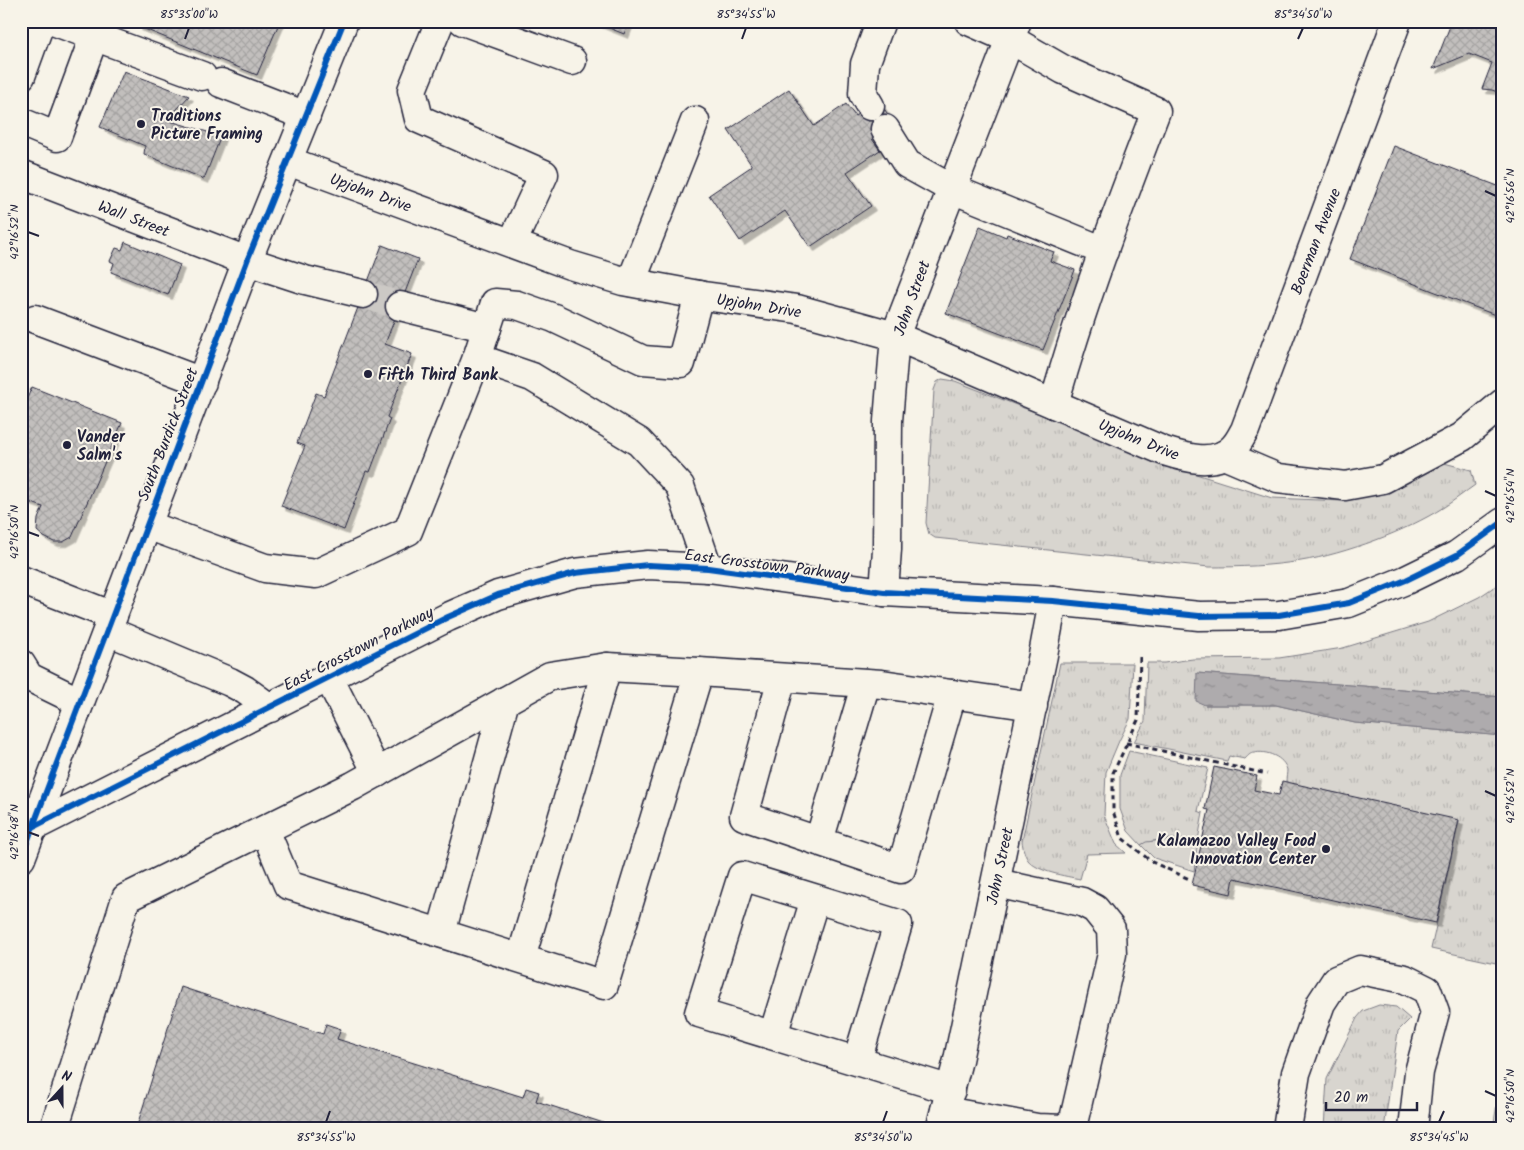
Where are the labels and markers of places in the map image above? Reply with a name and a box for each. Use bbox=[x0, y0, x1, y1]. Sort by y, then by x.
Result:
place label: Traditions Picture Framing bbox=[151, 104, 263, 147]
marker: Traditions Picture Framing bbox=[135, 118, 147, 130]
place label: Fifth Third Bank bbox=[378, 363, 499, 388]
marker: Fifth Third Bank bbox=[362, 368, 374, 380]
place label: Vander Salm's bbox=[77, 425, 126, 468]
marker: Vander Salm's bbox=[61, 439, 73, 451]
place label: Kalamazoo Valley Food Innovation Center bbox=[1157, 829, 1317, 872]
marker: Kalamazoo Valley Food Innovation Center bbox=[1320, 843, 1332, 855]

